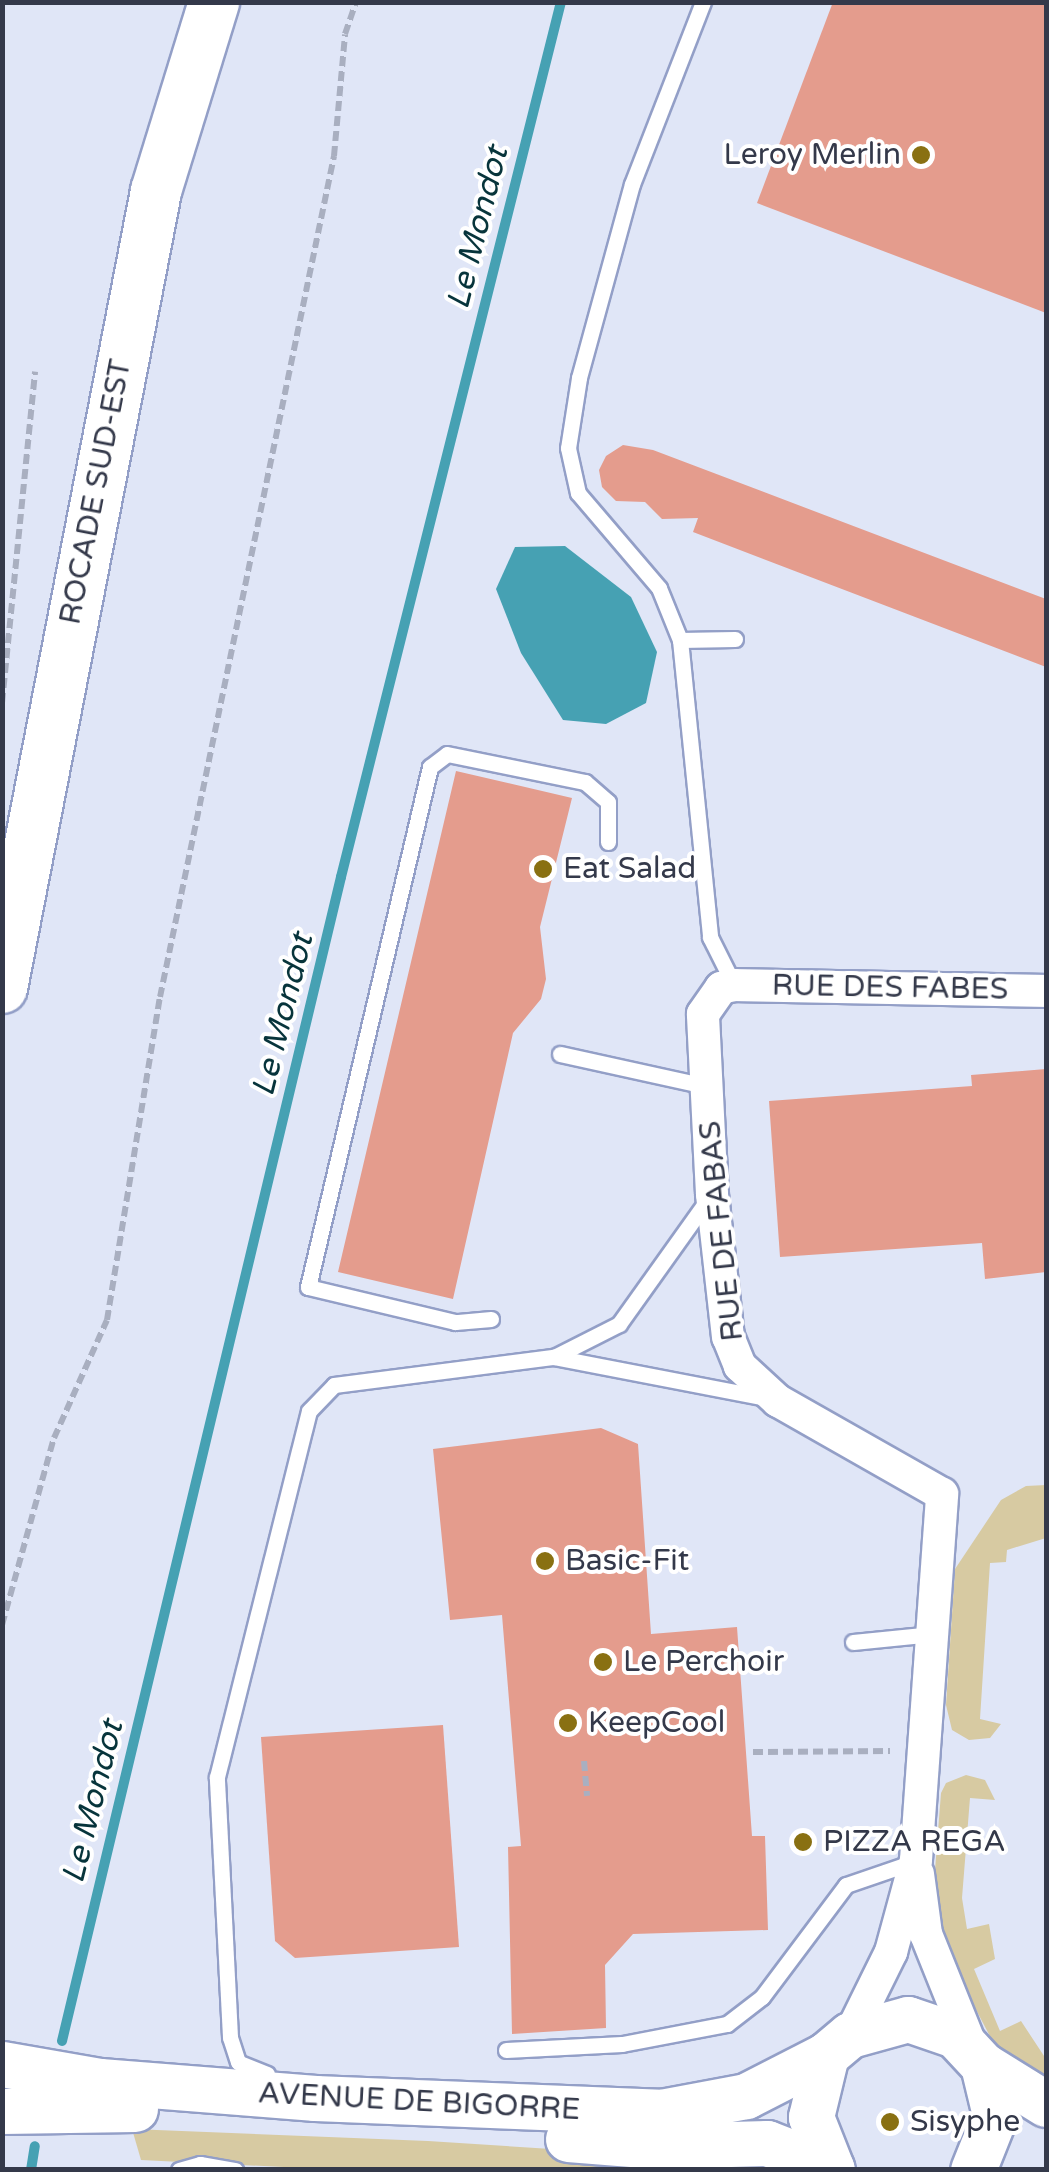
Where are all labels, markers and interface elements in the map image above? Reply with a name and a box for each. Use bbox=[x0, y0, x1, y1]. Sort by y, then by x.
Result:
place label: Leroy Merlin bbox=[724, 137, 901, 173]
water label: Le Mondot bbox=[439, 143, 517, 313]
marker: Leroy Merlin bbox=[910, 144, 932, 166]
street label: ROCADE SUD-EST bbox=[53, 356, 139, 628]
place label: Eat Salad bbox=[563, 851, 696, 887]
marker: Eat Salad bbox=[532, 858, 554, 880]
water label: Le Mondot bbox=[244, 930, 322, 1100]
street label: RUE DES FABES bbox=[771, 968, 1009, 1008]
street label: RUE DE FABAS bbox=[693, 1119, 751, 1343]
place label: Basic-Fit bbox=[565, 1543, 689, 1579]
marker: Basic-Fit bbox=[534, 1550, 556, 1572]
place label: Le Perchoir bbox=[623, 1644, 784, 1680]
marker: Le Perchoir bbox=[592, 1651, 614, 1673]
place label: KeepCool bbox=[588, 1705, 725, 1741]
marker: KeepCool bbox=[557, 1712, 579, 1734]
water label: Le Mondot bbox=[54, 1717, 132, 1887]
place label: PIZZA REGA bbox=[823, 1824, 1006, 1860]
marker: PIZZA REGA bbox=[792, 1831, 814, 1853]
street label: AVENUE DE BIGORRE bbox=[257, 2076, 581, 2128]
place label: Sisyphe bbox=[910, 2104, 1020, 2140]
marker: Sisyphe bbox=[879, 2111, 901, 2133]

